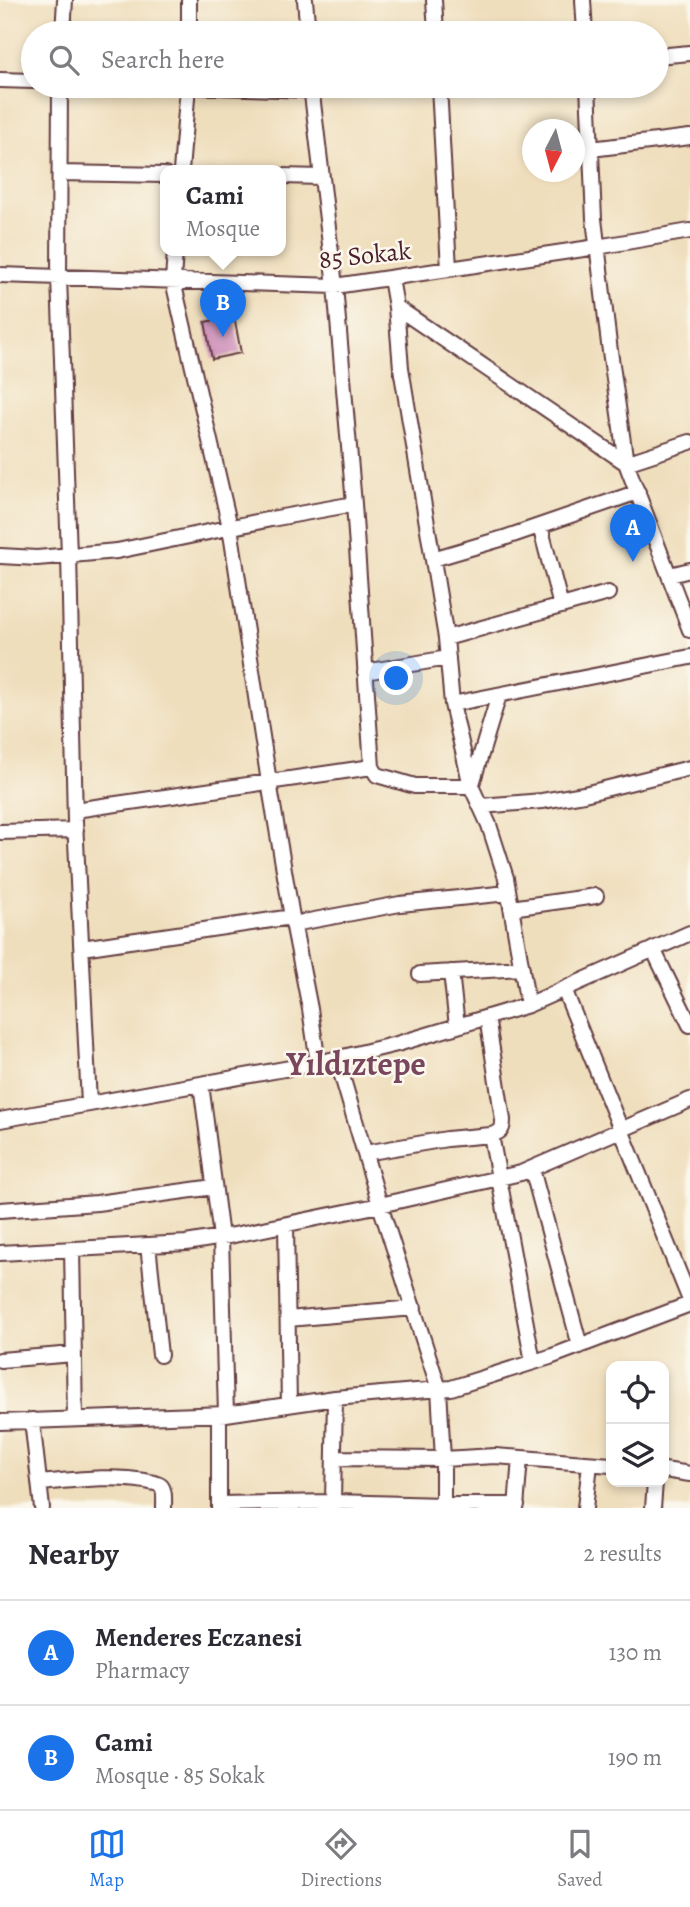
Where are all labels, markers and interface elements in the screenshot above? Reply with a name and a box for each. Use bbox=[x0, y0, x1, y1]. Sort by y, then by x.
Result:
search box bbox=[21, 21, 669, 98]
icon: search bbox=[45, 41, 83, 79]
text: Search here bbox=[101, 42, 225, 77]
north arrow bbox=[522, 119, 585, 182]
popup bbox=[160, 165, 286, 256]
text: Cami bbox=[186, 178, 244, 213]
text: Mosque bbox=[186, 213, 260, 244]
street label: 85 Sokak bbox=[317, 233, 413, 277]
pin: B bbox=[200, 279, 246, 337]
pin: A bbox=[610, 504, 656, 562]
your location bbox=[379, 661, 413, 695]
district label: Yıldıztepe bbox=[285, 1041, 426, 1086]
map controls bbox=[606, 1361, 669, 1487]
button: locate bbox=[606, 1361, 669, 1424]
button: layers bbox=[606, 1424, 669, 1487]
text: Nearby bbox=[28, 1534, 119, 1574]
text: 2 results bbox=[584, 1538, 662, 1569]
text: Menderes Eczanesi bbox=[95, 1620, 302, 1655]
text: A bbox=[44, 1637, 58, 1668]
text: 130 m bbox=[609, 1637, 662, 1668]
text: Pharmacy bbox=[95, 1655, 189, 1686]
text: Cami bbox=[95, 1725, 153, 1760]
text: B bbox=[44, 1742, 58, 1773]
text: 190 m bbox=[608, 1742, 662, 1773]
text: Mosque · 85 Sokak bbox=[95, 1760, 265, 1791]
tab: Map bbox=[88, 1825, 126, 1893]
tab: Directions bbox=[301, 1825, 382, 1893]
tab: Saved bbox=[557, 1825, 602, 1893]

